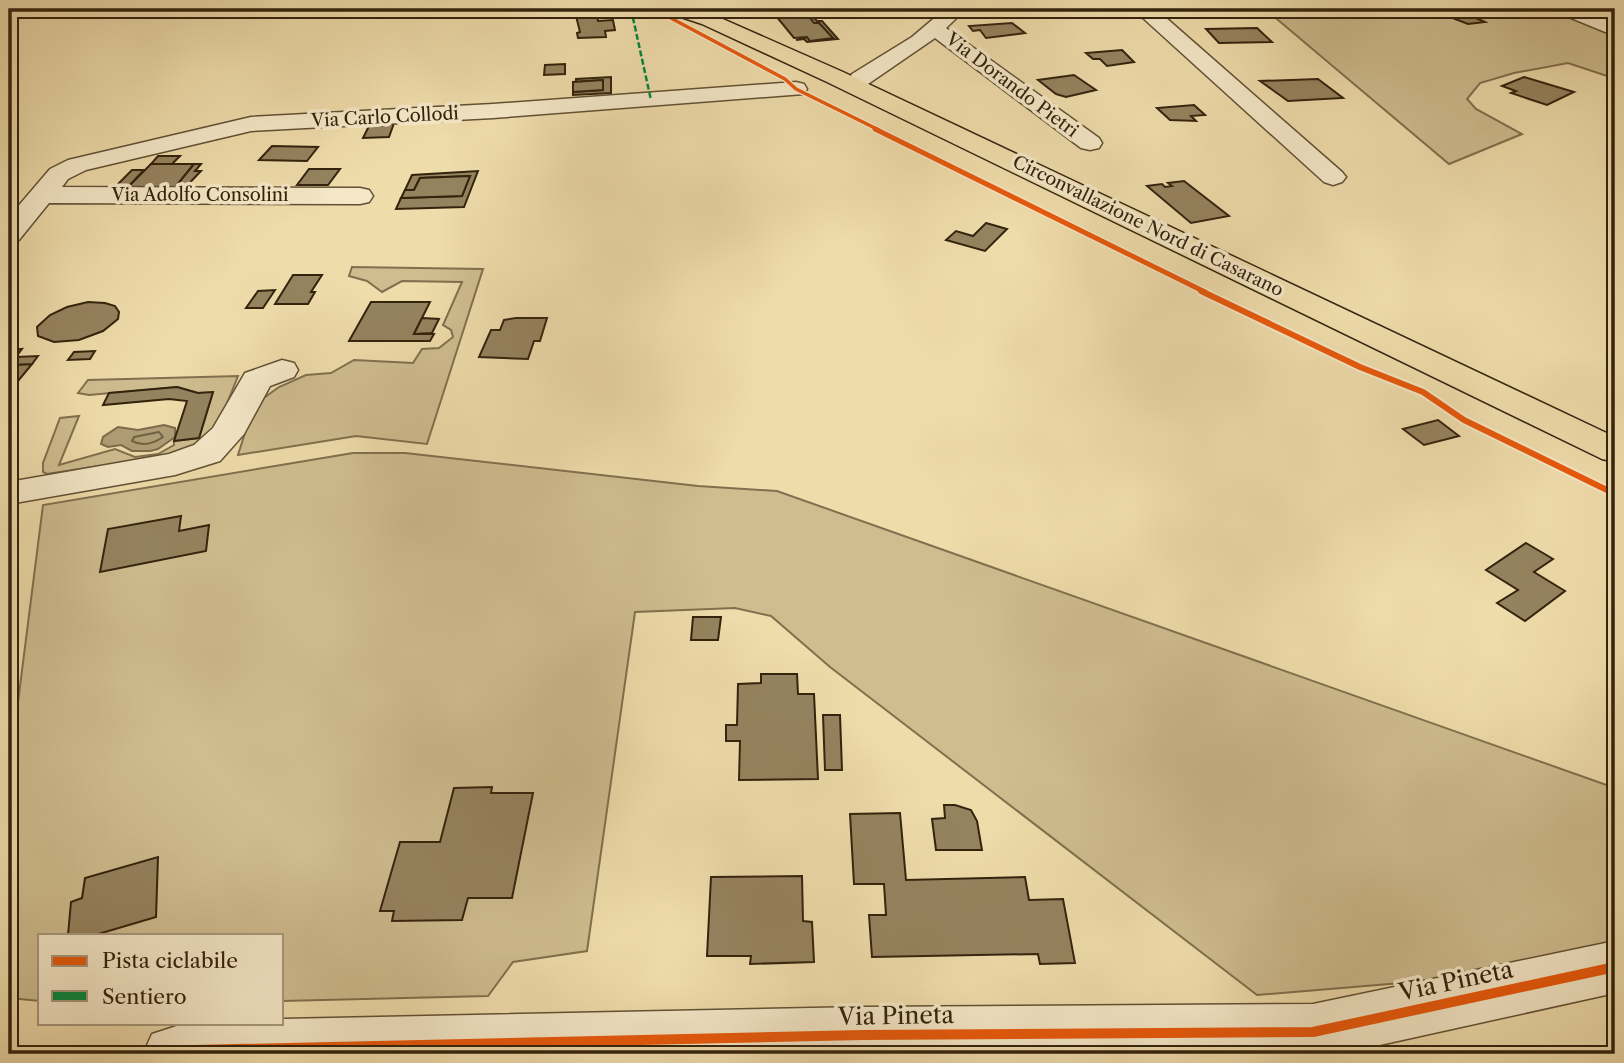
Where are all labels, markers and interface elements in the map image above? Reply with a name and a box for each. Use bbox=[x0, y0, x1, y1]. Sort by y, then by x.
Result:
street label: Via Dorando Pietri bbox=[941, 27, 1083, 142]
street label: Via Carlo Collodi bbox=[310, 102, 460, 132]
street label: Circonvallazione Nord di Casarano bbox=[1009, 151, 1287, 301]
street label: Via Adolfo Consolini bbox=[111, 184, 289, 206]
legend bbox=[38, 934, 284, 1024]
text: Pista ciclabile bbox=[102, 948, 238, 973]
street label: Via Pineta bbox=[1395, 954, 1516, 1007]
text: Sentiero bbox=[102, 984, 187, 1009]
street label: Via Pineta bbox=[837, 1000, 955, 1031]

